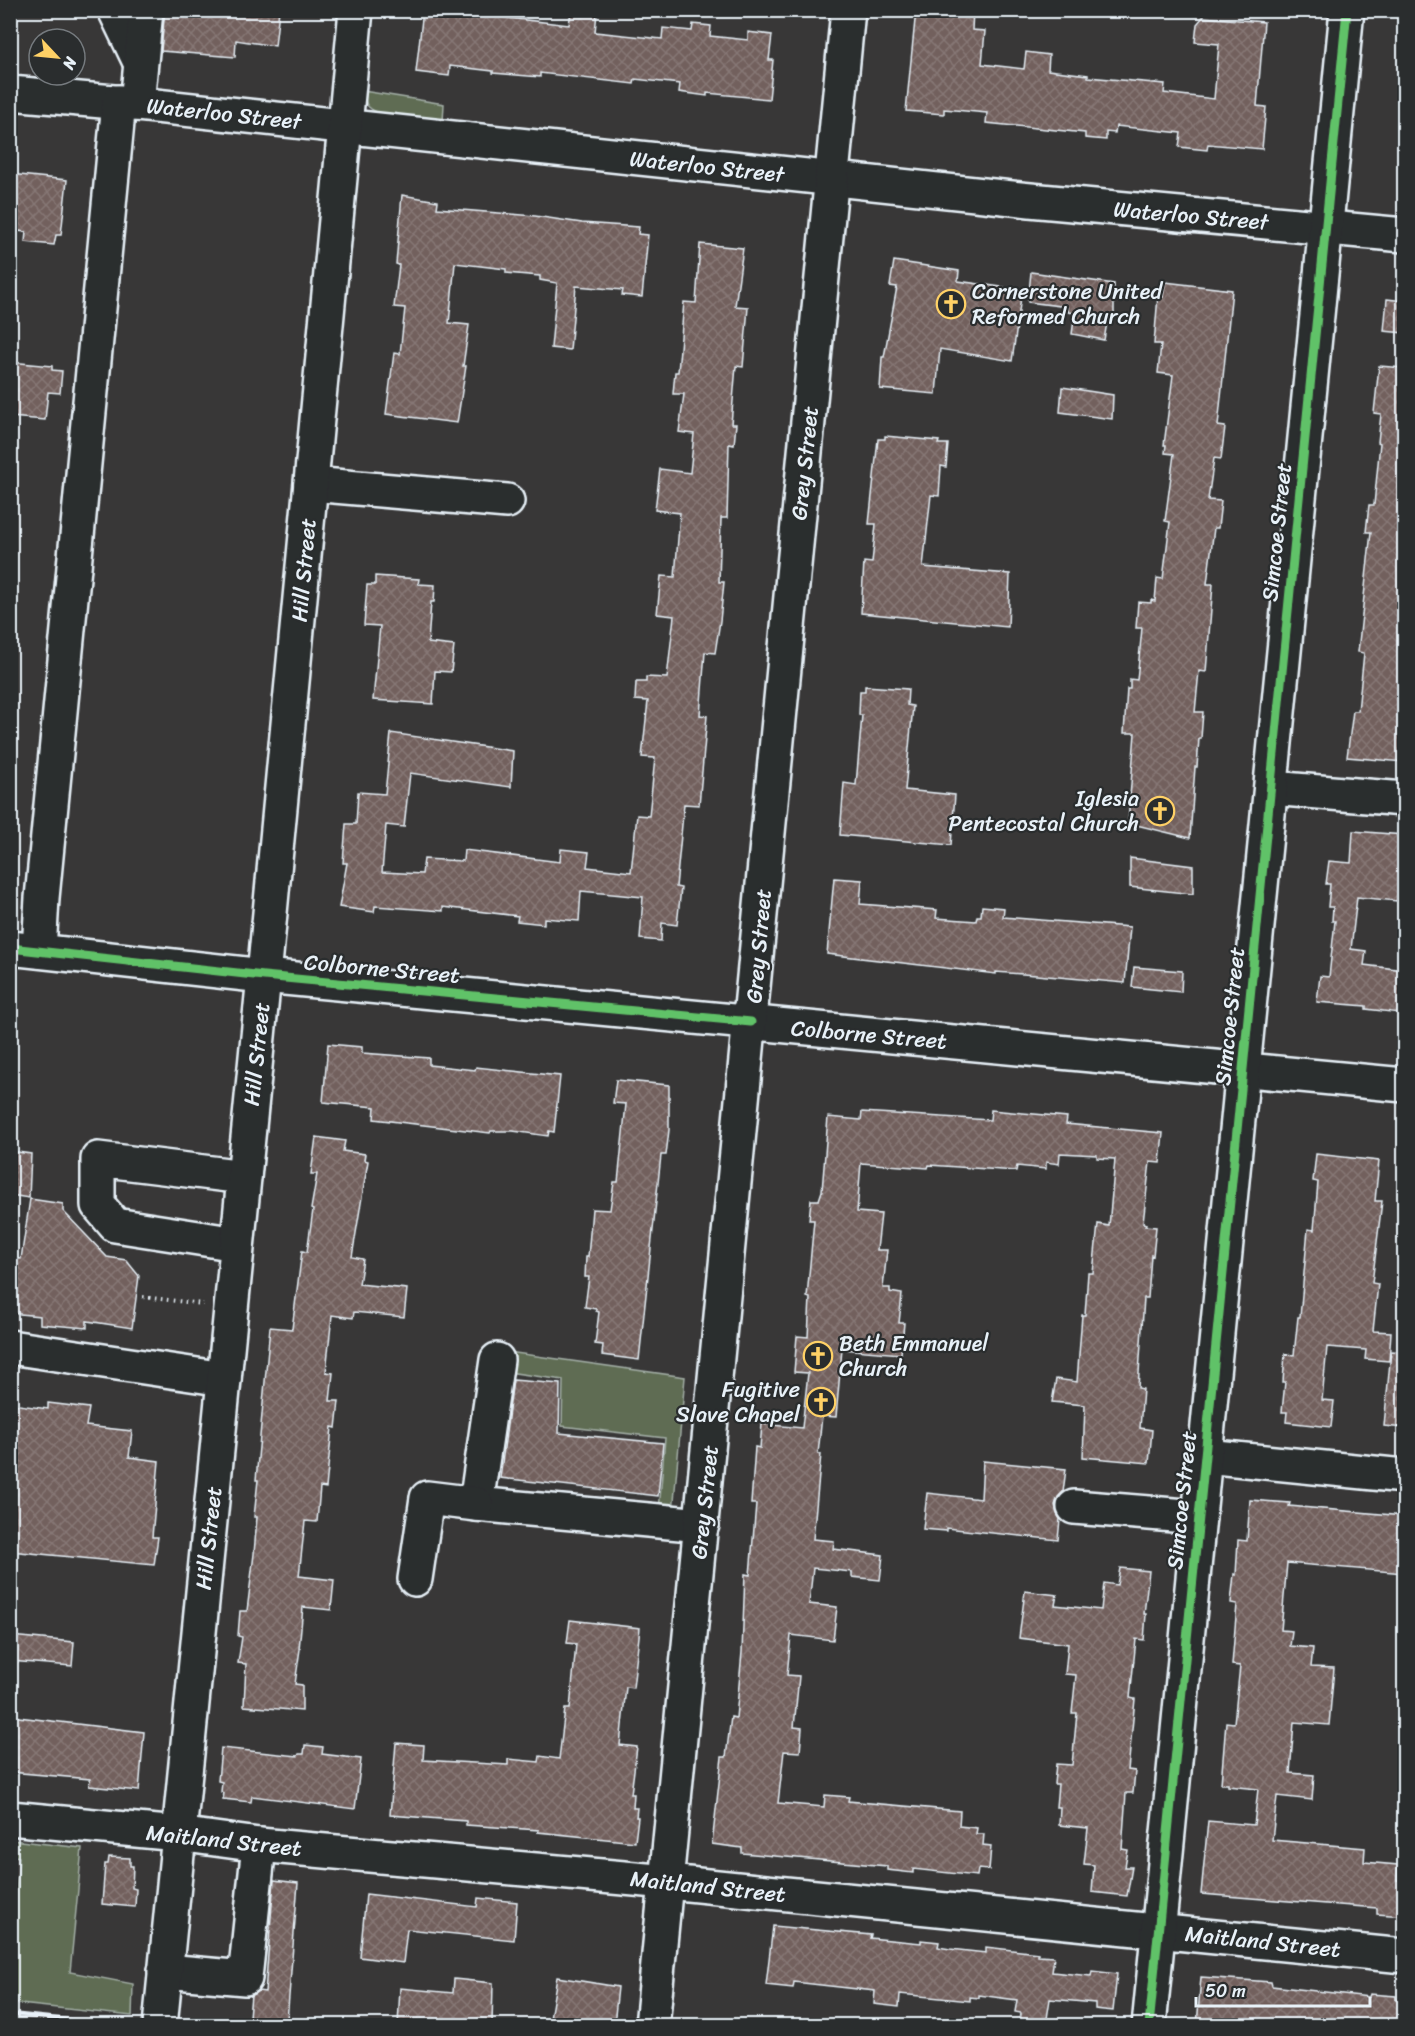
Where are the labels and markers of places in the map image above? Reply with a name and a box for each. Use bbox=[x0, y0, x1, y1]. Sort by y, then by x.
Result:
place label: Cornerstone United Reformed Church bbox=[972, 272, 1163, 336]
church icon: Cornerstone United Reformed Church bbox=[935, 288, 967, 320]
place label: Iglesia Pentecostal Church bbox=[948, 779, 1139, 843]
church icon: Iglesia Pentecostal Church bbox=[1144, 795, 1176, 827]
place label: Beth Emmanuel Church bbox=[839, 1324, 989, 1388]
church icon: Beth Emmanuel Church bbox=[802, 1340, 834, 1372]
place label: Fugitive Slave Chapel bbox=[676, 1370, 801, 1434]
church icon: Fugitive Slave Chapel bbox=[805, 1386, 837, 1418]

